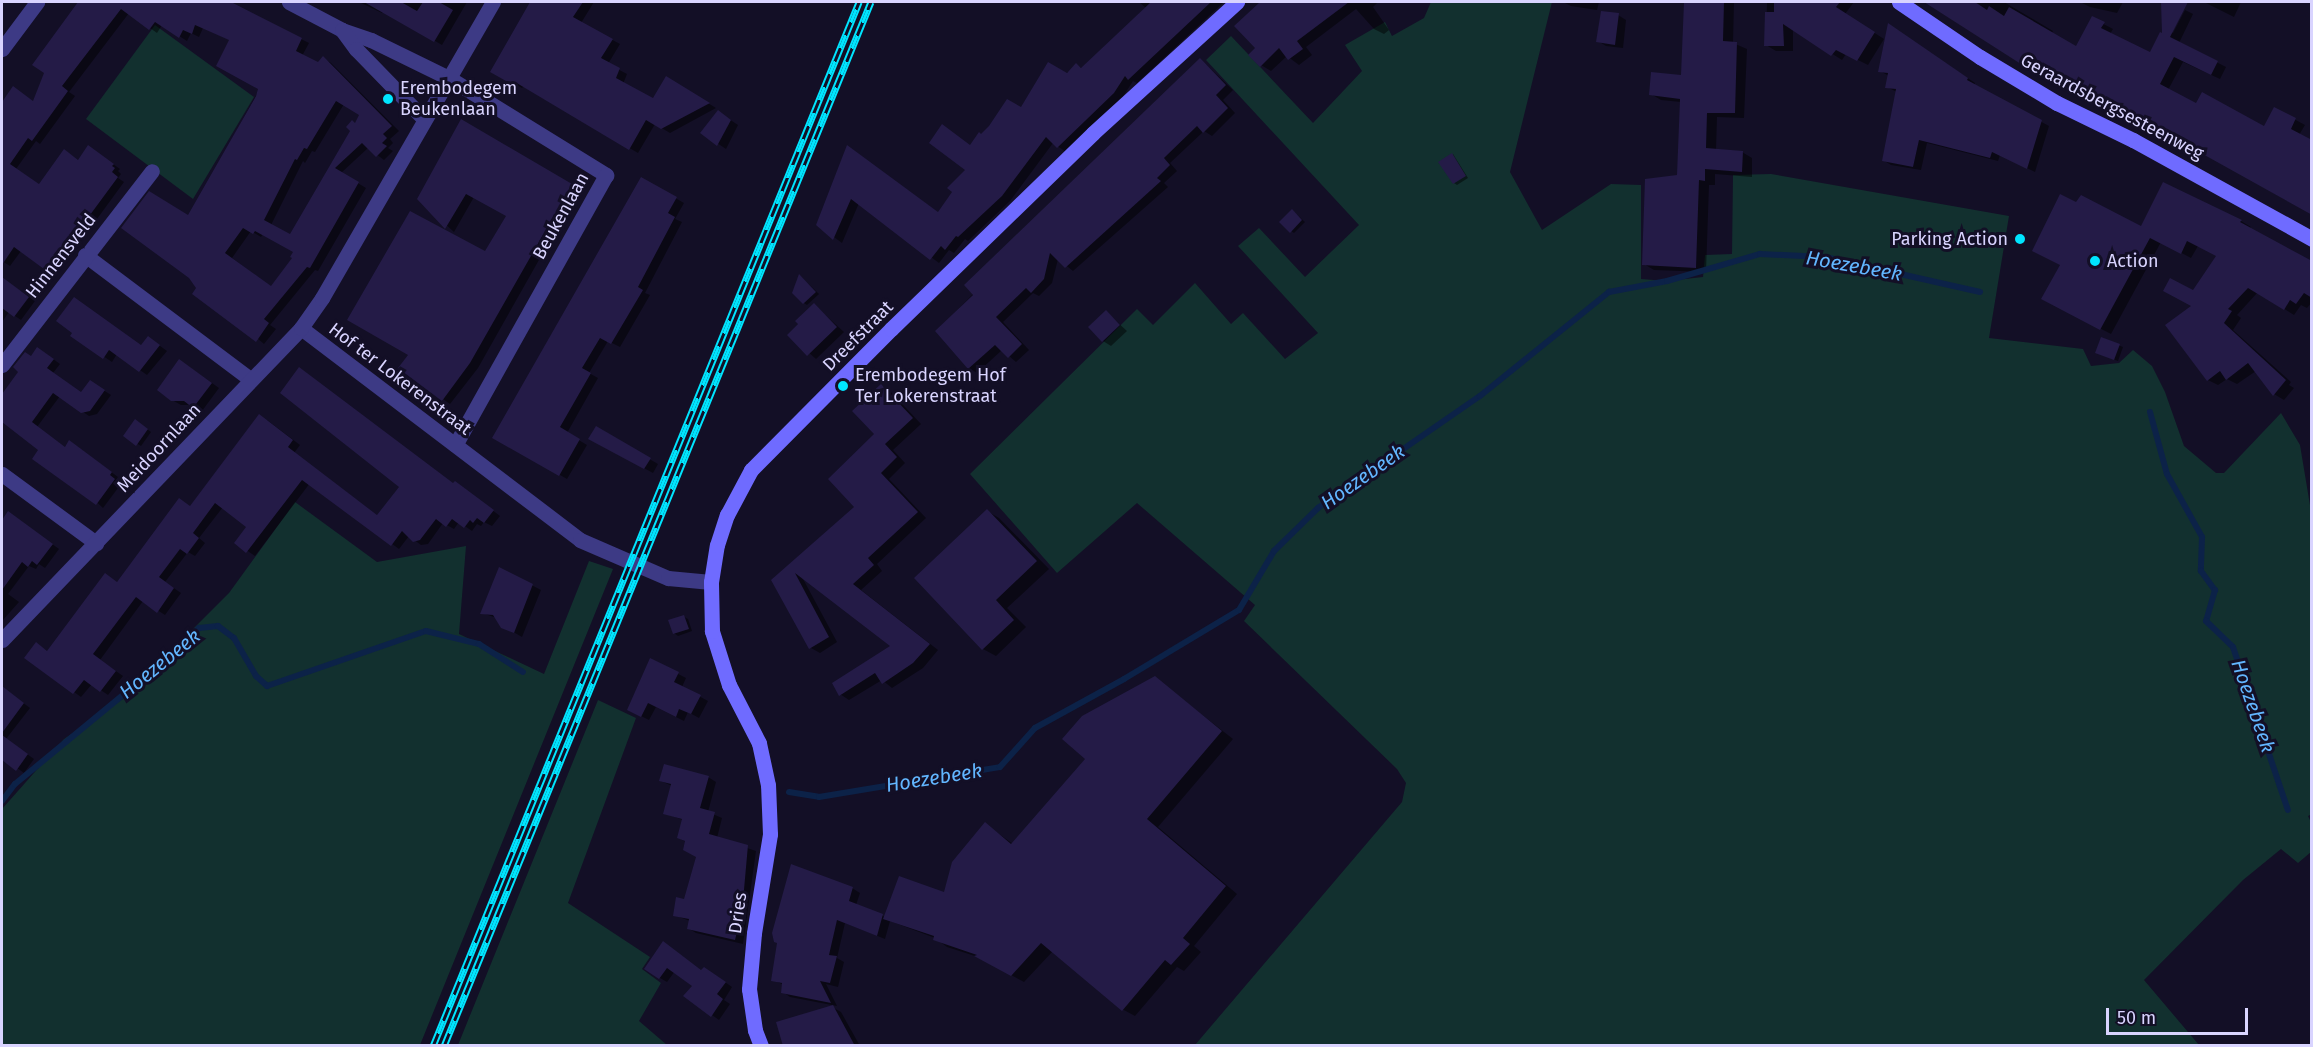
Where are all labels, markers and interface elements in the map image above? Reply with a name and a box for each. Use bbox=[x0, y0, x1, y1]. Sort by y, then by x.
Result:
street label: Geraardsbergsesteenweg bbox=[2017, 50, 2207, 164]
place label: Erembodegem Beukenlaan bbox=[400, 78, 517, 121]
marker: Erembodegem Beukenlaan bbox=[381, 92, 395, 106]
street label: Beukenlaan bbox=[528, 169, 594, 263]
street label: Hinnensveld bbox=[21, 209, 101, 303]
place label: Parking Action bbox=[1891, 228, 2008, 250]
marker: Parking Action bbox=[2013, 232, 2027, 246]
water label: Hoezebeek bbox=[1804, 246, 1904, 286]
place label: Action bbox=[2107, 250, 2159, 272]
marker: Action bbox=[2088, 254, 2102, 268]
street label: Dreefstraat bbox=[818, 296, 898, 376]
street label: Hof ter Lokerenstraat bbox=[324, 318, 476, 440]
place label: Erembodegem Hof Ter Lokerenstraat bbox=[855, 365, 1006, 407]
marker: Erembodegem Hof Ter Lokerenstraat bbox=[836, 379, 850, 393]
street label: Meidoornlaan bbox=[112, 399, 206, 497]
water label: Hoezebeek bbox=[1316, 439, 1410, 515]
water label: Hoezebeek bbox=[115, 624, 205, 704]
water label: Hoezebeek bbox=[2226, 656, 2280, 756]
water label: Hoezebeek bbox=[884, 759, 984, 797]
street label: Dries bbox=[724, 891, 752, 935]
scale bar bbox=[2109, 996, 2252, 1034]
text: 50 m bbox=[2117, 1007, 2156, 1029]

